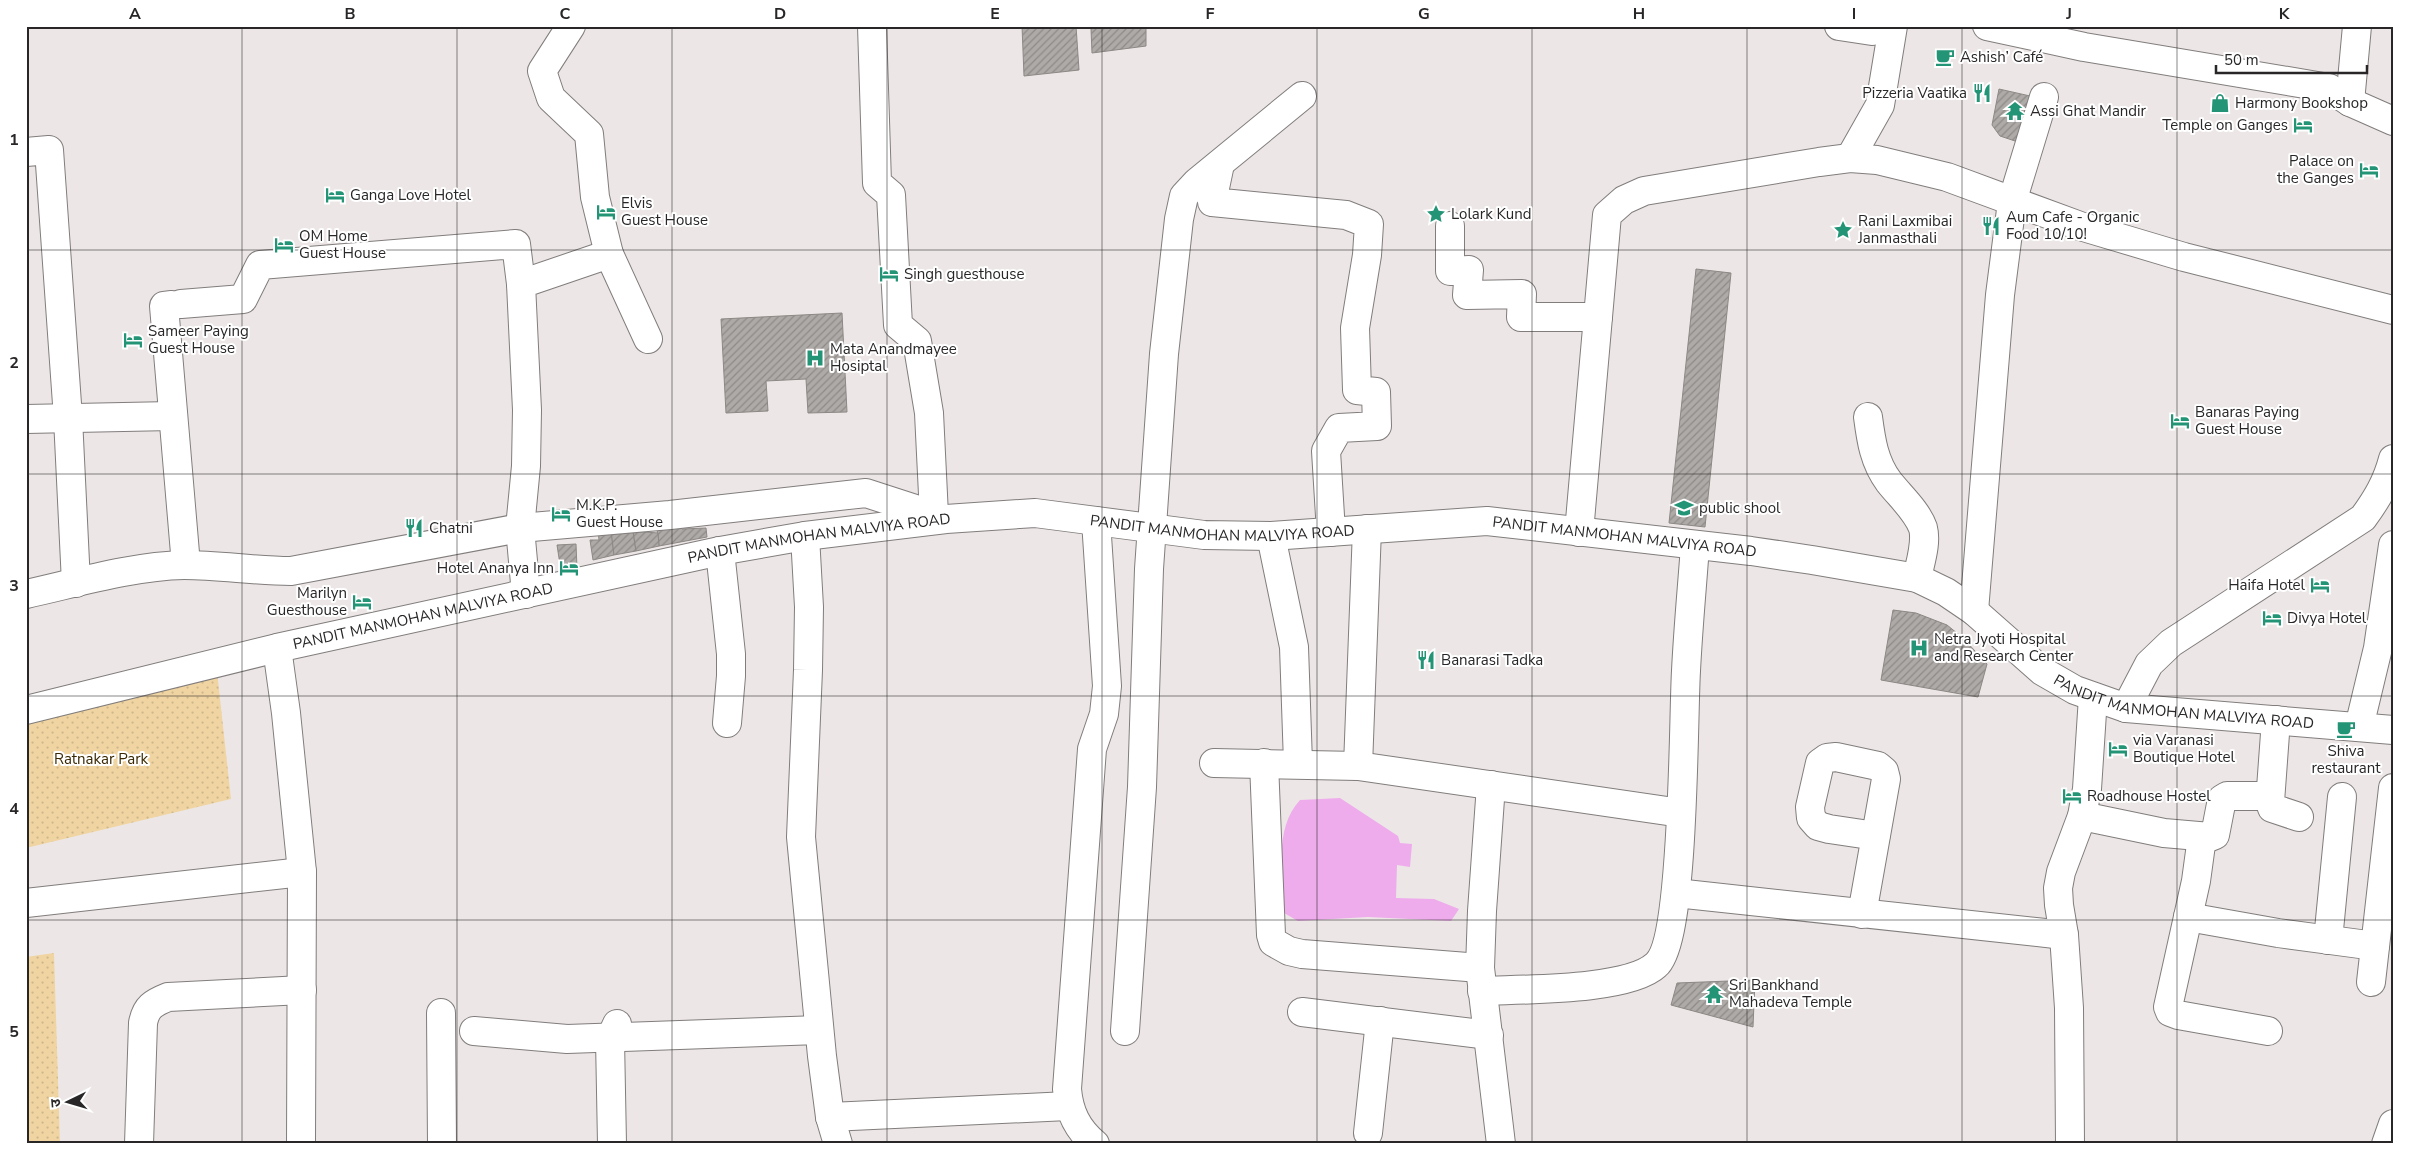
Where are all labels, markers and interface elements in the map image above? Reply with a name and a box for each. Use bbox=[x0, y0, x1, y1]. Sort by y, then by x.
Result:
text: A bbox=[129, 3, 141, 25]
text: B bbox=[344, 3, 356, 25]
text: C bbox=[560, 3, 571, 25]
text: D bbox=[774, 3, 786, 25]
text: E bbox=[990, 3, 1000, 25]
text: F bbox=[1206, 3, 1215, 25]
text: G bbox=[1418, 3, 1430, 25]
text: H bbox=[1633, 3, 1645, 25]
text: I bbox=[1852, 3, 1856, 25]
text: J bbox=[2065, 3, 2072, 25]
text: K bbox=[2279, 3, 2291, 25]
scale bar bbox=[2216, 42, 2368, 74]
cafe icon: Ashish’ Café bbox=[1934, 46, 1956, 68]
place label: Ashish’ Café bbox=[1960, 47, 2043, 67]
text: 50 m bbox=[2224, 50, 2259, 70]
restaurant icon: Pizzeria Vaatika bbox=[1971, 82, 1993, 104]
place label: Pizzeria Vaatika bbox=[1862, 83, 1967, 103]
shop icon: Harmony Bookshop bbox=[2209, 92, 2231, 114]
place label: Harmony Bookshop bbox=[2235, 93, 2368, 113]
temple icon: Assi Ghat Mandir bbox=[2004, 100, 2026, 122]
place label: Assi Ghat Mandir bbox=[2030, 101, 2147, 121]
hotel icon: Temple on Ganges bbox=[2292, 114, 2314, 136]
place label: Temple on Ganges bbox=[2162, 115, 2288, 135]
text: 1 bbox=[9, 129, 19, 151]
place label: Palace on the Ganges bbox=[2277, 151, 2354, 188]
hotel icon: Palace on the Ganges bbox=[2358, 159, 2380, 181]
hotel icon: Ganga Love Hotel bbox=[324, 184, 346, 206]
place label: Ganga Love Hotel bbox=[350, 185, 472, 205]
place label: Elvis Guest House bbox=[621, 193, 708, 230]
hotel icon: Elvis Guest House bbox=[595, 201, 617, 223]
place icon: Lolark Kund bbox=[1425, 203, 1447, 225]
place label: Lolark Kund bbox=[1451, 204, 1531, 224]
place label: Aum Cafe - Organic Food 10/10! bbox=[2006, 207, 2139, 244]
place label: Rani Laxmibai Janmasthali bbox=[1857, 211, 1952, 248]
restaurant icon: Aum Cafe - Organic Food 10/10! bbox=[1980, 215, 2002, 237]
place icon: Rani Laxmibai Janmasthali bbox=[1832, 219, 1854, 241]
place label: OM Home Guest House bbox=[299, 226, 386, 263]
hotel icon: OM Home Guest House bbox=[273, 234, 295, 256]
hotel icon: Singh guesthouse bbox=[878, 263, 900, 285]
place label: Singh guesthouse bbox=[904, 264, 1024, 284]
place label: Sameer Paying Guest House bbox=[148, 321, 249, 358]
hotel icon: Sameer Paying Guest House bbox=[122, 329, 144, 351]
place label: Mata Anandmayee Hosiptal bbox=[830, 339, 957, 376]
hospital icon: Mata Anandmayee Hosiptal bbox=[804, 347, 826, 369]
text: 2 bbox=[9, 352, 19, 374]
place label: Banaras Paying Guest House bbox=[2195, 402, 2299, 439]
hotel icon: Banaras Paying Guest House bbox=[2169, 410, 2191, 432]
place label: M.K.P. Guest House bbox=[576, 495, 663, 532]
school or university icon: public shool bbox=[1673, 497, 1695, 519]
place label: public shool bbox=[1699, 498, 1781, 518]
hotel icon: M.K.P. Guest House bbox=[550, 503, 572, 525]
street label: PANDIT MANMOHAN MALVIYA ROAD bbox=[686, 509, 952, 568]
street label: PANDIT MANMOHAN MALVIYA ROAD bbox=[1089, 510, 1355, 546]
street label: PANDIT MANMOHAN MALVIYA ROAD bbox=[1491, 512, 1758, 562]
restaurant icon: Chatni bbox=[403, 517, 425, 539]
place label: Chatni bbox=[429, 518, 473, 538]
hotel icon: Hotel Ananya Inn bbox=[558, 557, 580, 579]
place label: Hotel Ananya Inn bbox=[437, 558, 554, 578]
hotel icon: Haifa Hotel bbox=[2309, 574, 2331, 596]
text: 3 bbox=[9, 575, 19, 597]
place label: Haifa Hotel bbox=[2228, 575, 2306, 595]
street label: PANDIT MANMOHAN MALVIYA ROAD bbox=[291, 578, 555, 654]
place label: Marilyn Guesthouse bbox=[267, 583, 347, 620]
hotel icon: Marilyn Guesthouse bbox=[351, 591, 373, 613]
hotel icon: Divya Hotel bbox=[2261, 607, 2283, 629]
place label: Divya Hotel bbox=[2287, 608, 2367, 628]
place label: Netra Jyoti Hospital and Research Center bbox=[1934, 629, 2074, 666]
hospital icon: Netra Jyoti Hospital and Research Center bbox=[1908, 637, 1930, 659]
restaurant icon: Banarasi Tadka bbox=[1415, 649, 1437, 671]
place label: Banarasi Tadka bbox=[1441, 650, 1543, 670]
street label: PANDIT MANMOHAN MALVIYA ROAD bbox=[2050, 670, 2315, 733]
cafe icon: Shiva restaurant bbox=[2335, 718, 2357, 740]
place label: via Varanasi Boutique Hotel bbox=[2133, 730, 2235, 767]
hotel icon: via Varanasi Boutique Hotel bbox=[2107, 738, 2129, 760]
place label: Shiva restaurant bbox=[2311, 741, 2381, 778]
park label: Ratnakar Park bbox=[54, 749, 149, 769]
hotel icon: Roadhouse Hostel bbox=[2061, 785, 2083, 807]
place label: Roadhouse Hostel bbox=[2087, 786, 2211, 806]
text: 4 bbox=[9, 798, 19, 820]
place label: Sri Bankhand Mahadeva Temple bbox=[1729, 975, 1852, 1012]
temple icon: Sri Bankhand Mahadeva Temple bbox=[1703, 983, 1725, 1005]
text: 5 bbox=[9, 1021, 19, 1043]
north arrow bbox=[42, 1078, 92, 1128]
text: उ bbox=[46, 1097, 65, 1108]

